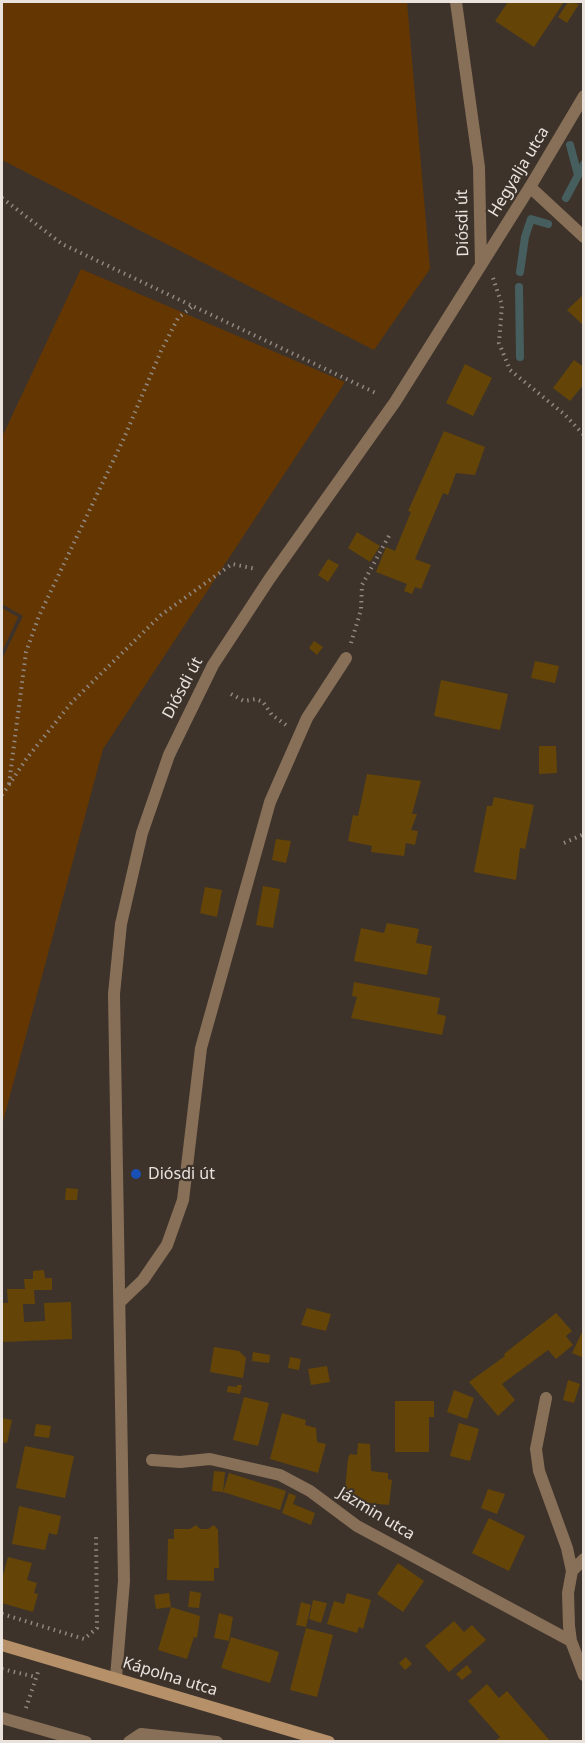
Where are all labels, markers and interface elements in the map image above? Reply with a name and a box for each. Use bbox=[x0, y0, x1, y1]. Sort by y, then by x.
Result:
street label: Hegyalja utca bbox=[485, 124, 553, 220]
street label: Diósdi út bbox=[453, 189, 473, 257]
street label: Diósdi út bbox=[159, 654, 207, 722]
place label: Diósdi út bbox=[148, 1164, 215, 1184]
marker: Diósdi út bbox=[129, 1167, 143, 1181]
street label: Jázmin utca bbox=[334, 1484, 418, 1544]
street label: Kápolna utca bbox=[120, 1654, 220, 1700]

